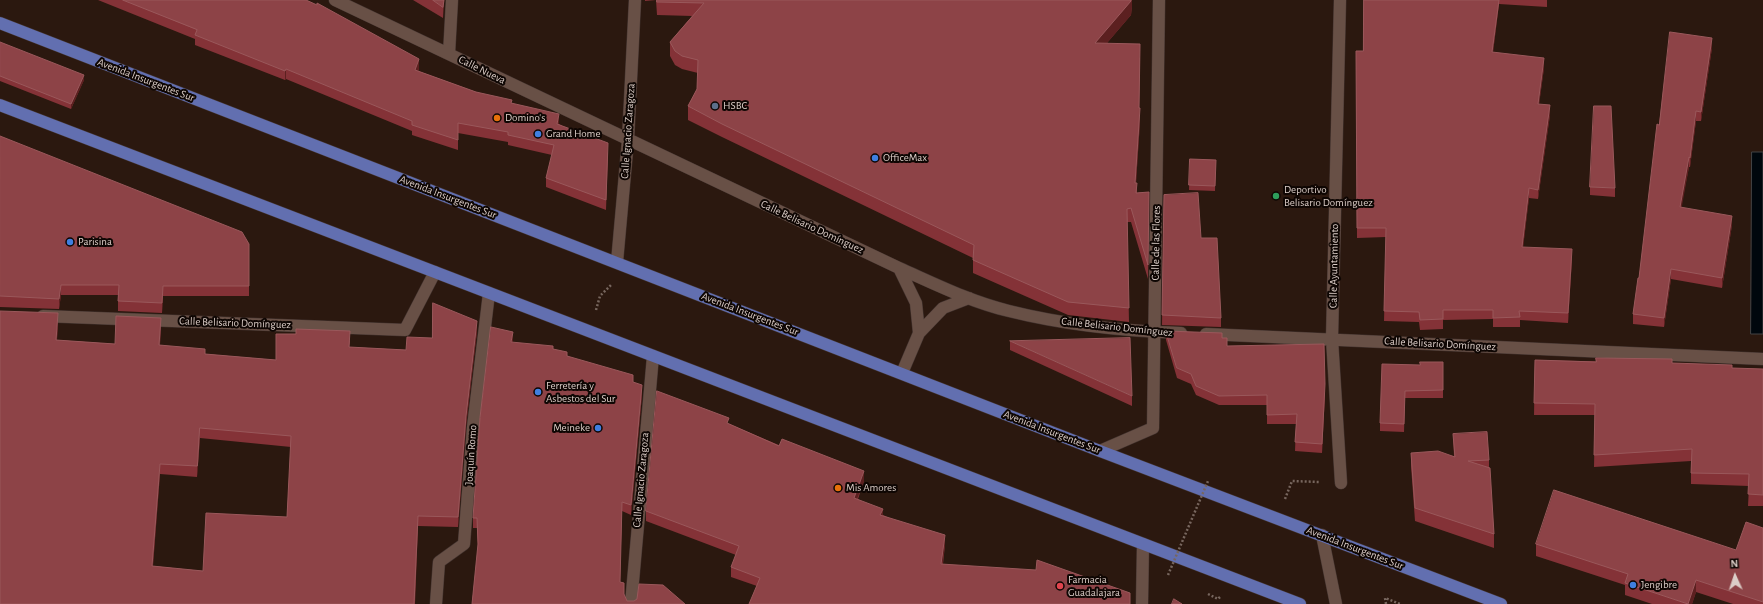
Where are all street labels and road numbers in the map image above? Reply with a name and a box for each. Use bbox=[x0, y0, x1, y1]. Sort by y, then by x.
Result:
street label: Calle Nueva bbox=[456, 53, 508, 87]
street label: Avenida Insurgentes Sur bbox=[96, 55, 196, 105]
street label: Calle Ignacio Zaragoza bbox=[618, 83, 638, 179]
street label: Avenida Insurgentes Sur bbox=[398, 172, 498, 222]
street label: Calle Belisario Domínguez bbox=[758, 197, 866, 257]
street label: Calle de las Flores bbox=[1149, 205, 1163, 281]
street label: Calle Ayuntamiento bbox=[1327, 224, 1341, 308]
street label: Avenida Insurgentes Sur bbox=[700, 289, 800, 339]
street label: Calle Belisario Domínguez bbox=[179, 314, 291, 332]
street label: Calle Belisario Domínguez bbox=[1061, 315, 1173, 339]
street label: Calle Belisario Domínguez bbox=[1384, 334, 1496, 354]
street label: Avenida Insurgentes Sur bbox=[1002, 407, 1102, 457]
street label: Joaquín Romo bbox=[462, 424, 480, 486]
street label: Calle Ignacio Zaragoza bbox=[630, 432, 652, 528]
street label: Avenida Insurgentes Sur bbox=[1305, 523, 1405, 573]

